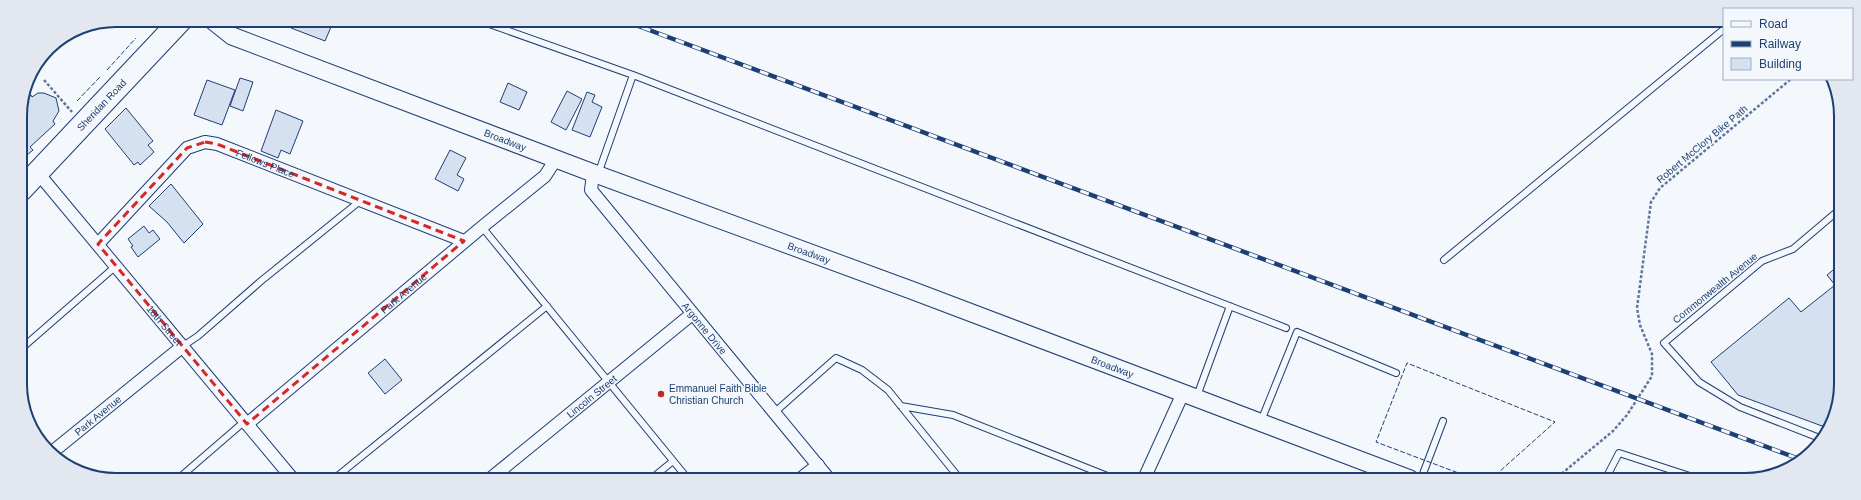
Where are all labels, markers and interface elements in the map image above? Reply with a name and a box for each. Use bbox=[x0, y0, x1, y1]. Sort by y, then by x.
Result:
legend bbox=[1723, 8, 1853, 80]
text: Road bbox=[1759, 17, 1788, 31]
text: Railway bbox=[1759, 37, 1801, 51]
text: Building bbox=[1759, 57, 1802, 71]
street label: Sheridan Road bbox=[74, 77, 128, 133]
street label: Robert McClory Bike Path bbox=[1654, 103, 1750, 185]
street label: Broadway bbox=[483, 127, 528, 153]
street label: Fellows Place bbox=[235, 147, 297, 180]
street label: Broadway bbox=[786, 240, 832, 265]
street label: Commonwealth Avenue bbox=[1671, 250, 1760, 325]
street label: Park Avenue bbox=[378, 270, 429, 315]
street label: Argonne Drive bbox=[680, 300, 730, 357]
street label: 18th Street bbox=[145, 303, 185, 348]
street label: Broadway bbox=[1090, 353, 1135, 379]
street label: Lincoln Street bbox=[564, 372, 619, 420]
place label: Emmanuel Faith Bible Christian Church bbox=[669, 383, 767, 406]
marker: Emmanuel Faith Bible Christian Church bbox=[656, 389, 666, 399]
street label: Park Avenue bbox=[72, 393, 123, 437]

